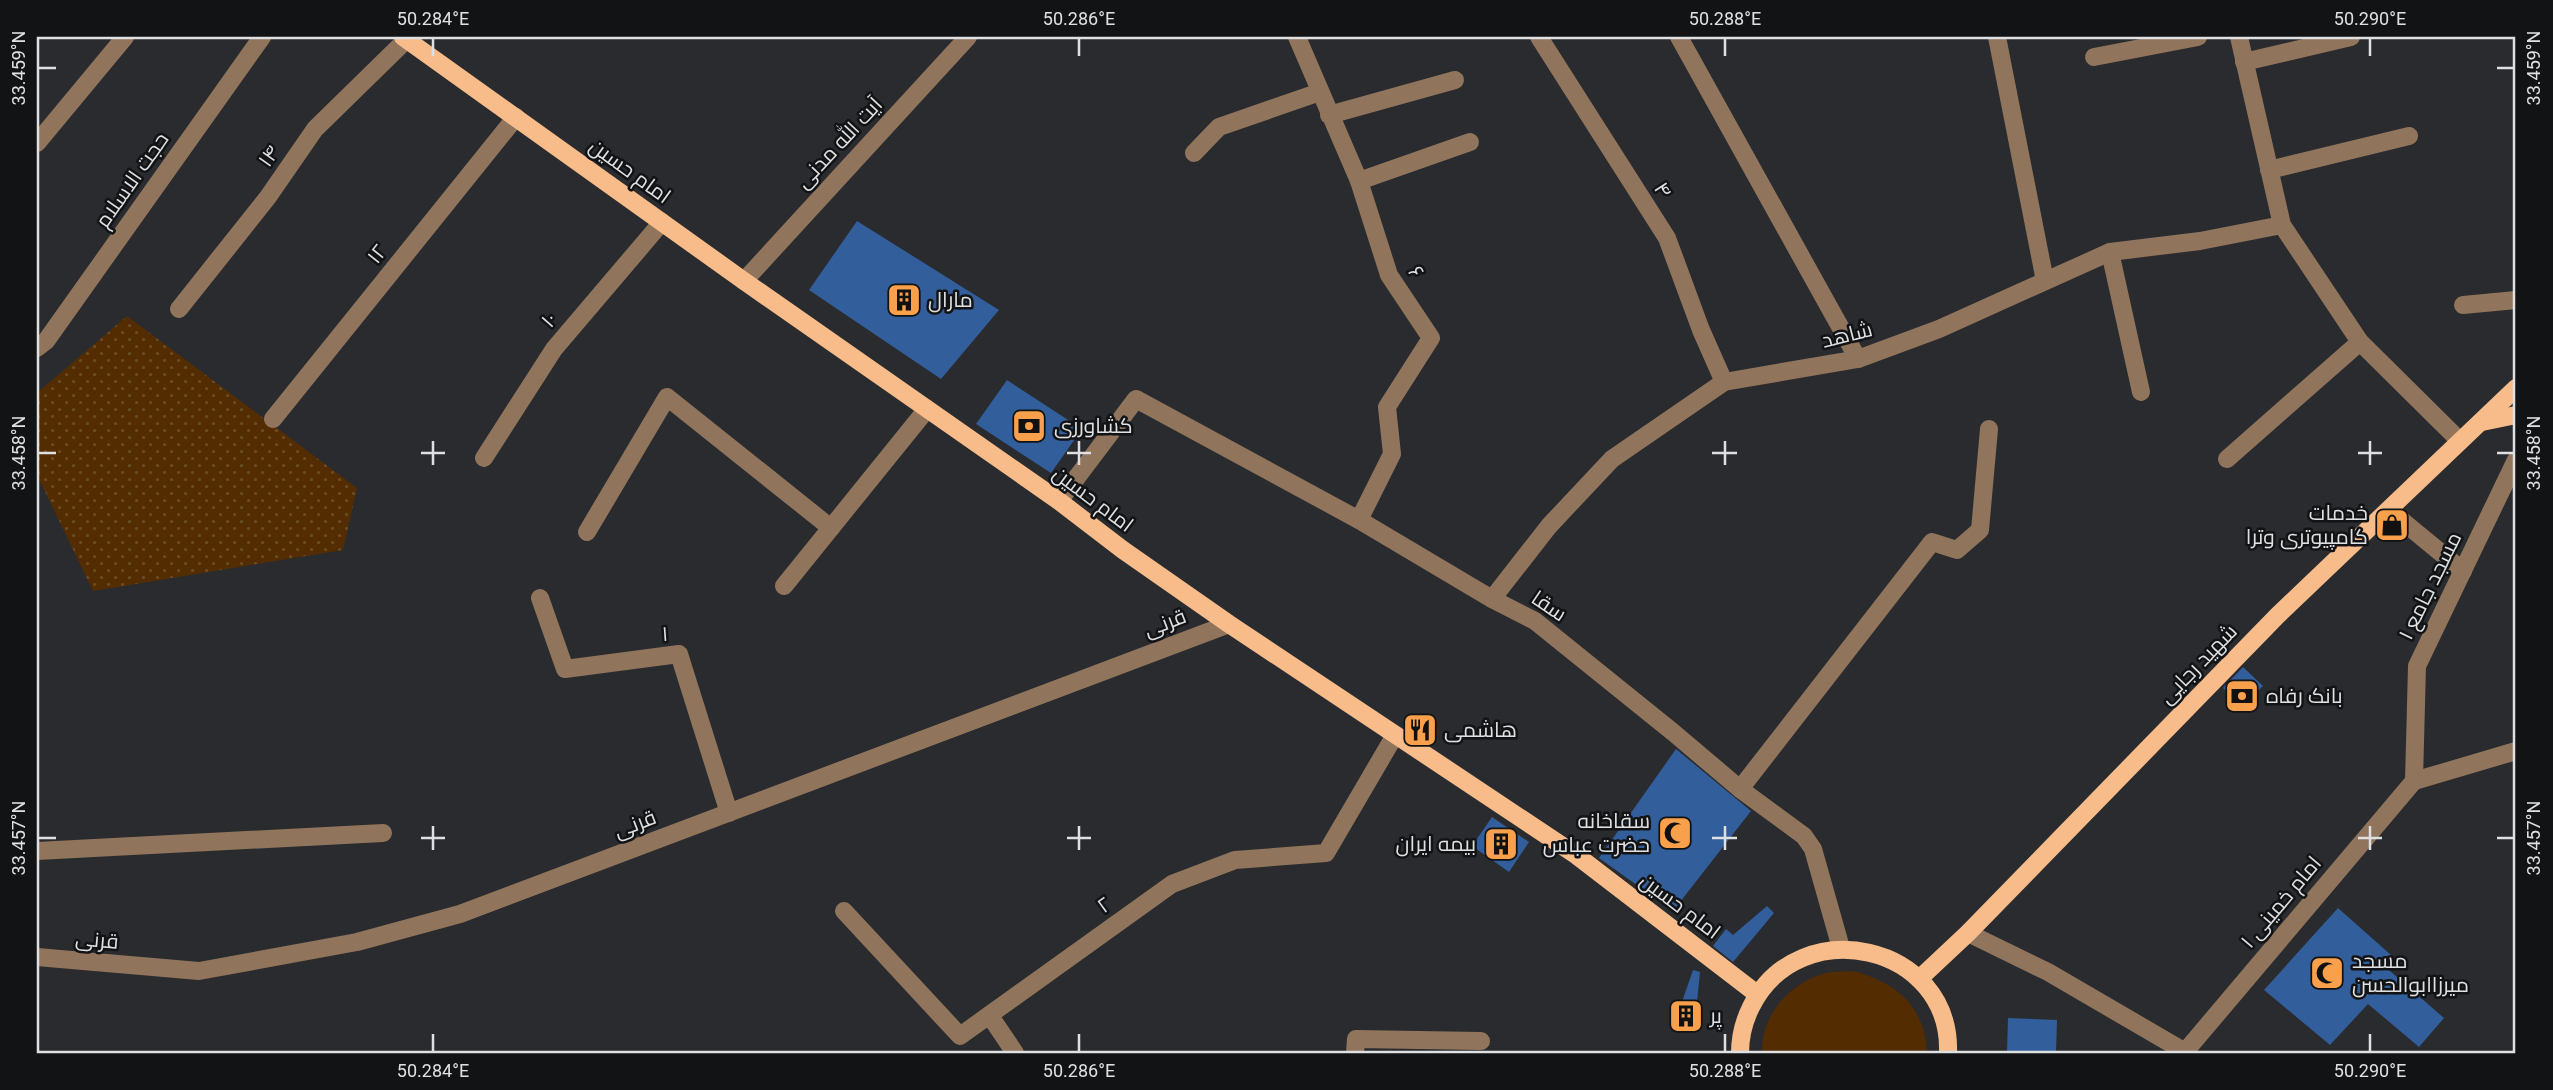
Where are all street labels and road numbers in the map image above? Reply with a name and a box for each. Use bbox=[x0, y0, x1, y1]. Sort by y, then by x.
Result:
street label: آیت الله مدنی bbox=[789, 91, 888, 194]
street label: حجت الاسلام bbox=[90, 128, 175, 233]
street label: امام حسین bbox=[584, 134, 675, 210]
street label: ۱۴ bbox=[253, 141, 285, 171]
street label: ۴ bbox=[1649, 178, 1677, 202]
street label: ۱۲ bbox=[362, 240, 392, 268]
street label: ۶ bbox=[1403, 261, 1429, 283]
street label: ۱۰ bbox=[536, 308, 562, 332]
street label: شاهد bbox=[1819, 317, 1875, 353]
street label: امام حسین bbox=[1047, 461, 1138, 539]
street label: مسجد جامع ۱ bbox=[2394, 528, 2468, 645]
street label: سقا bbox=[1527, 586, 1571, 626]
street label: قرنی bbox=[1141, 604, 1190, 643]
street label: شهید رجایی bbox=[2154, 619, 2243, 709]
street label: ۱ bbox=[661, 622, 669, 646]
street label: قرنی bbox=[611, 805, 660, 844]
street label: امام خمینی ۱ bbox=[2236, 851, 2328, 954]
street label: امام حسین bbox=[1634, 868, 1725, 946]
street label: ۲ bbox=[1092, 892, 1116, 918]
street label: قرنی bbox=[74, 926, 120, 955]

